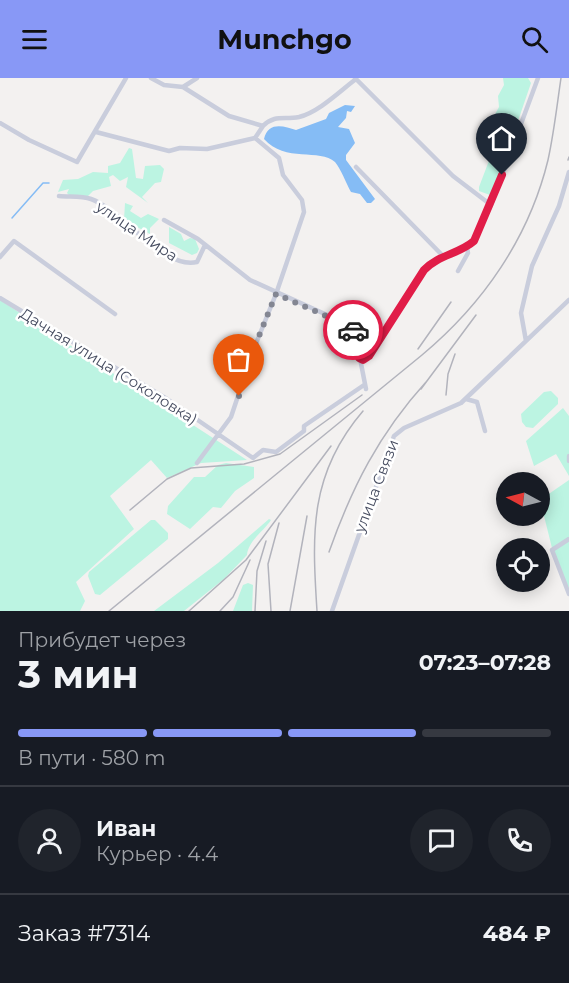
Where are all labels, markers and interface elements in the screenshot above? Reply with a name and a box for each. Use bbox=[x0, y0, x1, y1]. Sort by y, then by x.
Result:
icon: menu bbox=[18, 23, 51, 56]
text: Munchgo bbox=[217, 23, 352, 56]
icon: search bbox=[518, 23, 551, 56]
pin bbox=[476, 113, 527, 175]
icon: home bbox=[485, 122, 518, 155]
street label: улица Мира bbox=[92, 196, 181, 265]
courier bbox=[323, 300, 383, 360]
street label: Дачная улица (Соколовка) bbox=[17, 303, 201, 429]
icon: car bbox=[337, 314, 370, 347]
pin bbox=[213, 334, 264, 396]
icon: bag bbox=[222, 343, 255, 376]
street label: улица Связи bbox=[349, 437, 402, 536]
north arrow bbox=[496, 472, 550, 526]
map controls bbox=[496, 472, 550, 592]
button: locate bbox=[496, 538, 550, 592]
text: Прибудет через bbox=[18, 628, 186, 652]
text: 07:23–07:28 bbox=[419, 649, 551, 676]
text: 3 мин bbox=[18, 650, 139, 698]
text: В пути · 580 m bbox=[18, 746, 165, 770]
button: person bbox=[18, 809, 81, 872]
button: chat bbox=[410, 809, 473, 872]
button: phone bbox=[488, 809, 551, 872]
text: Иван bbox=[96, 815, 156, 842]
text: Курьер · 4.4 bbox=[96, 842, 218, 866]
text: Заказ #7314 bbox=[18, 920, 150, 947]
text: 484 ₽ bbox=[483, 920, 551, 947]

